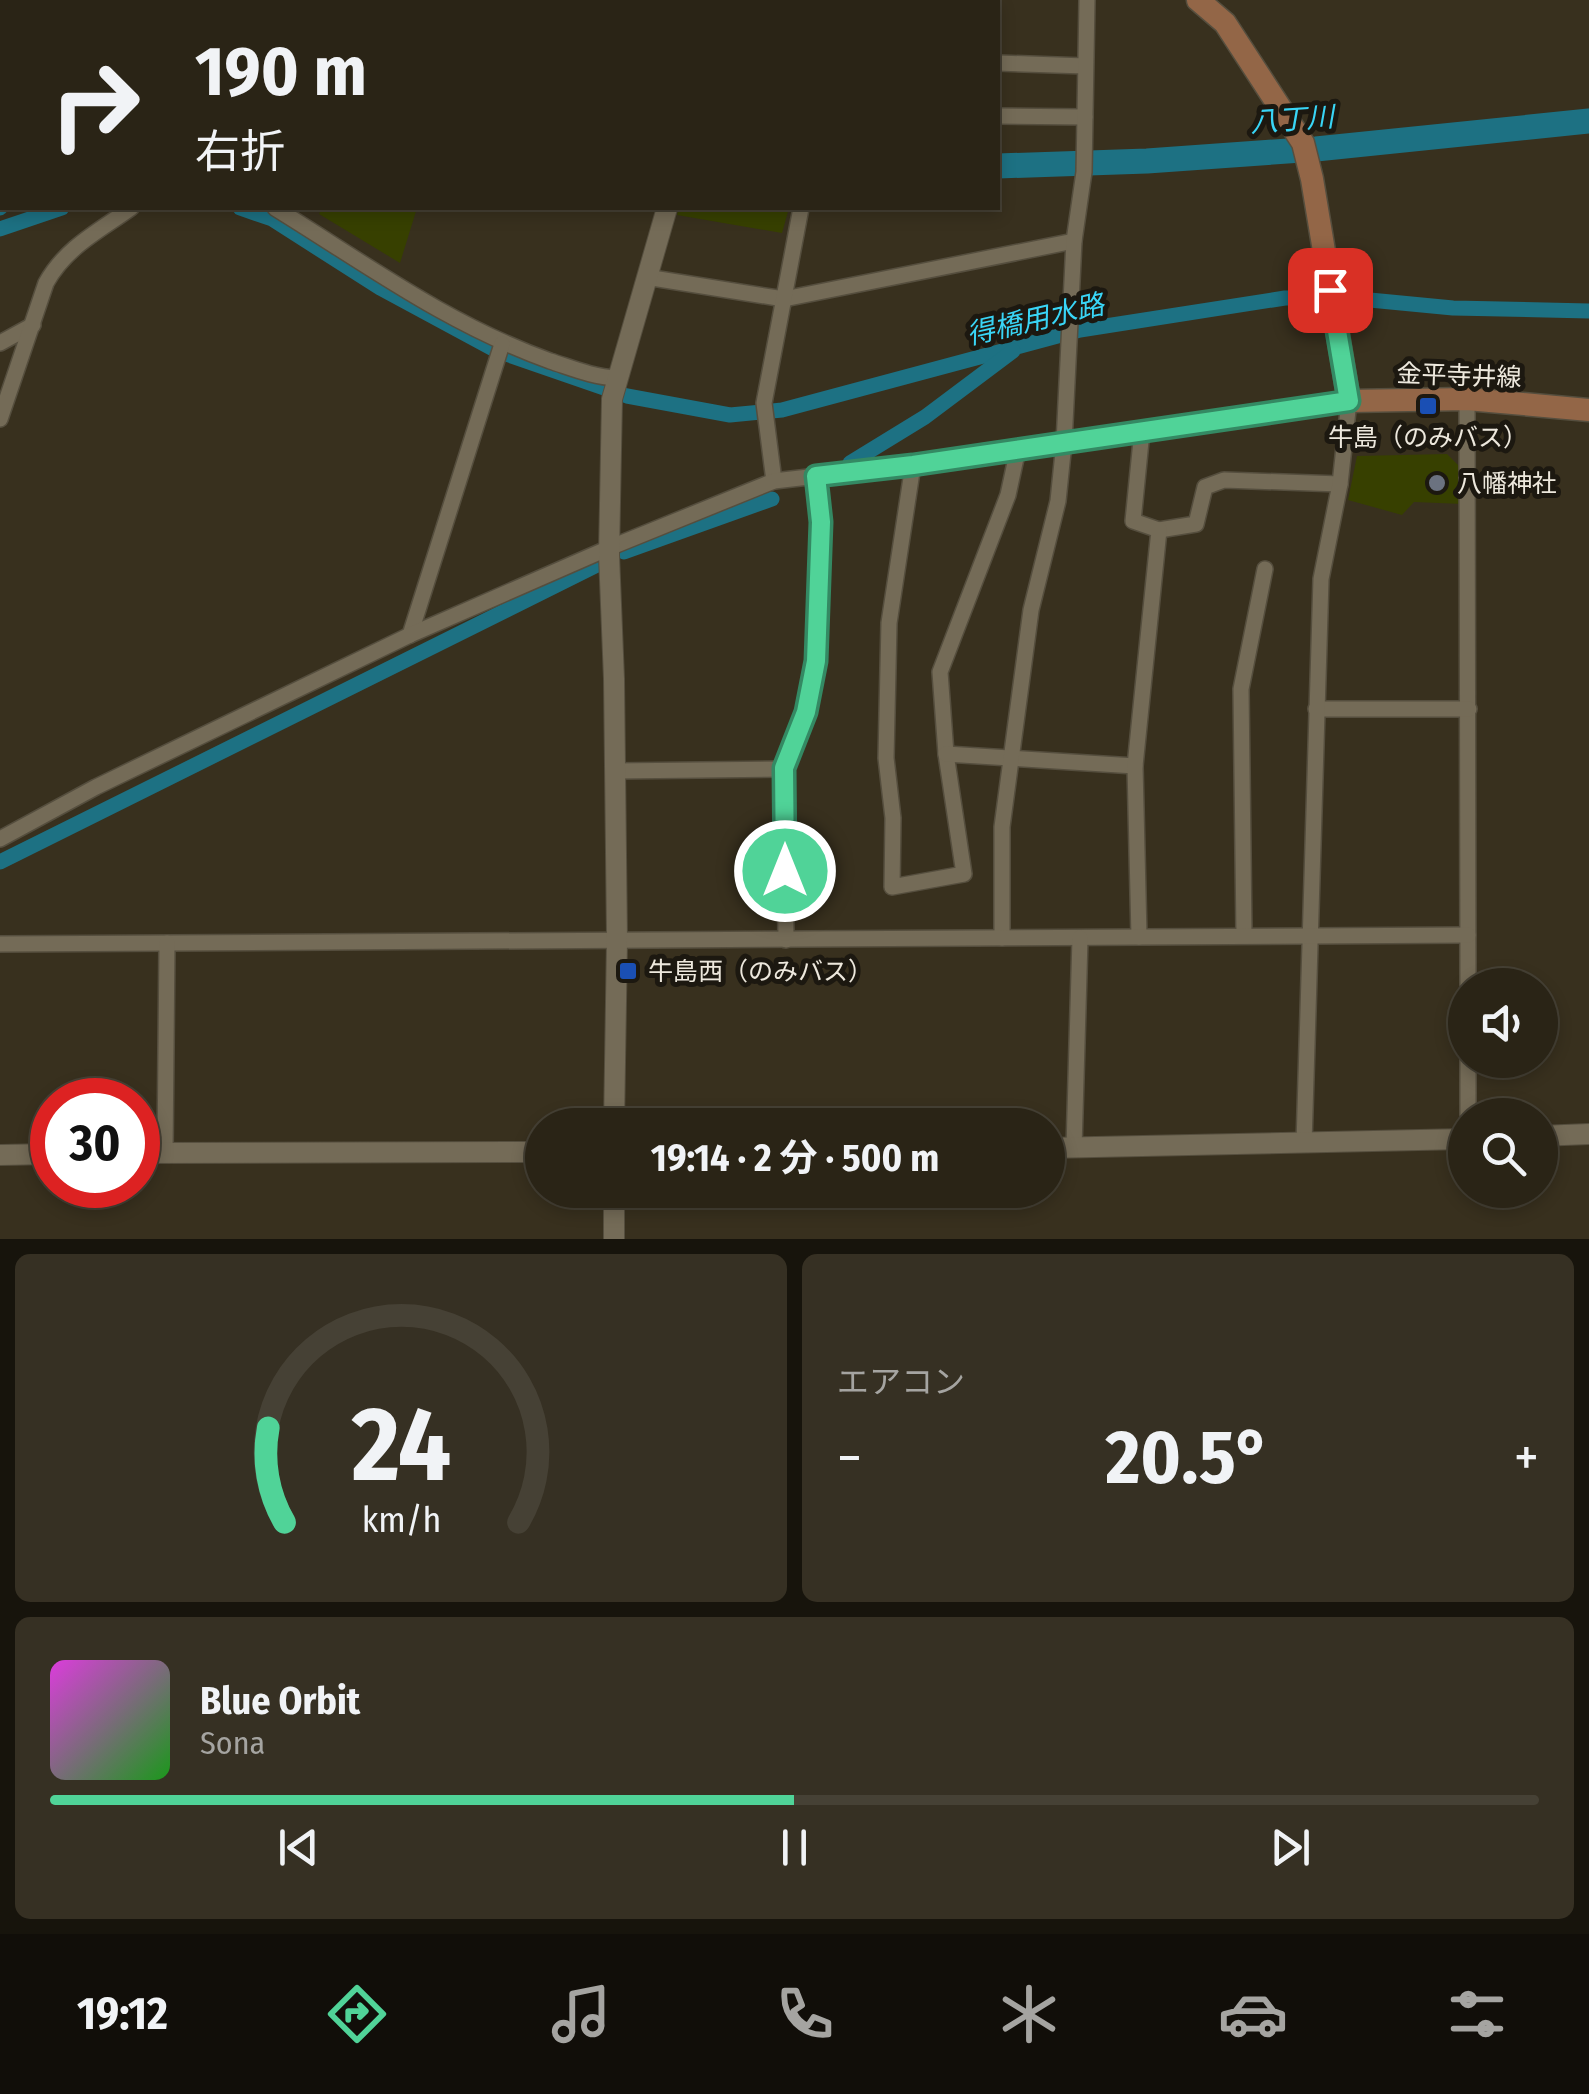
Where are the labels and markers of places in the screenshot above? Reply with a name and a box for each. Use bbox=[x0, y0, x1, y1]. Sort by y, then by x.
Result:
pin bbox=[1288, 248, 1373, 333]
marker: 牛島（のみバス） bbox=[1417, 395, 1439, 417]
place label: 牛島（のみバス） bbox=[1328, 423, 1528, 453]
place label: 八幡神社 bbox=[1457, 469, 1557, 499]
marker: 八幡神社 bbox=[1426, 472, 1448, 494]
place label: 牛島西（のみバス） bbox=[648, 957, 873, 987]
marker: 牛島西（のみバス） bbox=[617, 960, 639, 982]

